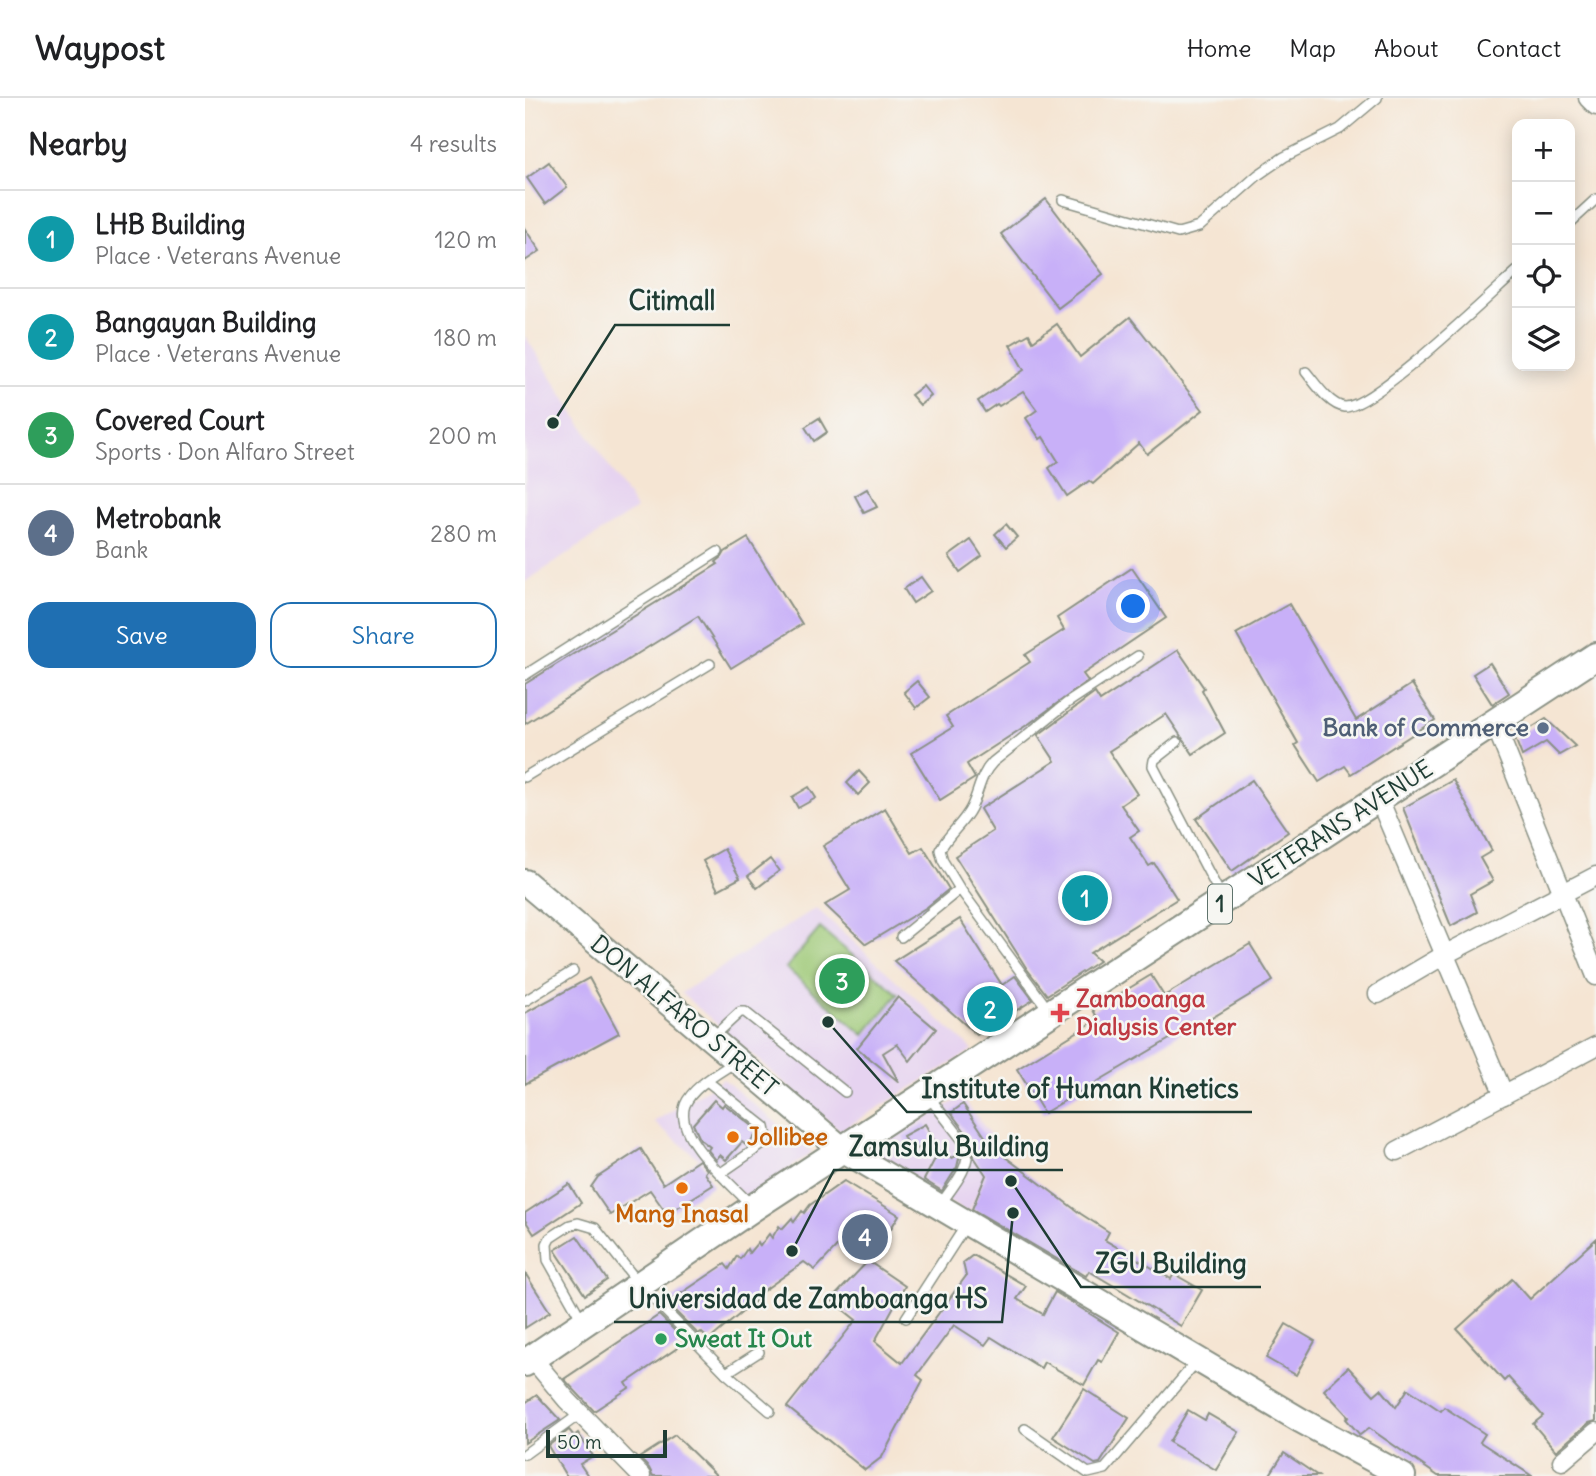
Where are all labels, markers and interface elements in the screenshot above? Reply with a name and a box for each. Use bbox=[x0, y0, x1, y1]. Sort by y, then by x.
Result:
text: Waypost bbox=[35, 27, 165, 69]
text: Home bbox=[1187, 33, 1251, 63]
text: Map bbox=[1289, 33, 1336, 63]
text: About bbox=[1374, 33, 1438, 63]
text: Contact bbox=[1476, 33, 1561, 63]
map controls bbox=[1512, 119, 1575, 371]
button: + bbox=[1512, 119, 1575, 182]
text: Nearby bbox=[28, 125, 128, 163]
text: 4 results bbox=[410, 129, 497, 158]
button: − bbox=[1512, 182, 1575, 245]
text: LHB Building bbox=[95, 208, 246, 241]
text: 1 bbox=[46, 225, 56, 254]
text: 120 m bbox=[434, 225, 497, 254]
text: Place · Veterans Avenue bbox=[95, 241, 341, 270]
button: locate bbox=[1512, 245, 1575, 308]
callout: Citimall bbox=[615, 278, 730, 325]
text: Citimall bbox=[629, 284, 715, 317]
text: Bangayan Building bbox=[95, 306, 317, 339]
button: layers bbox=[1512, 308, 1575, 371]
text: 2 bbox=[45, 323, 57, 352]
text: 180 m bbox=[434, 323, 497, 352]
text: Place · Veterans Avenue bbox=[95, 339, 341, 368]
text: Covered Court bbox=[95, 404, 264, 437]
text: 3 bbox=[44, 421, 58, 450]
text: 200 m bbox=[428, 421, 497, 450]
text: Sports · Don Alfaro Street bbox=[95, 437, 355, 466]
text: Metrobank bbox=[95, 502, 221, 535]
text: 4 bbox=[44, 519, 58, 548]
text: 280 m bbox=[430, 519, 497, 548]
text: Bank bbox=[95, 535, 148, 564]
your location bbox=[1116, 589, 1150, 623]
button: Save bbox=[28, 602, 256, 668]
button: Share bbox=[270, 602, 497, 668]
place label: Bank of Commerce bbox=[1322, 712, 1529, 742]
marker: Bank of Commerce bbox=[1535, 720, 1551, 736]
street label: VETERANS AVENUE bbox=[1243, 753, 1438, 894]
pin: 1 bbox=[1062, 872, 1108, 924]
road number: 1 bbox=[1208, 884, 1232, 924]
street label: DON ALFARO STREET bbox=[585, 928, 785, 1102]
pin: 3 bbox=[819, 955, 865, 1007]
pin: 2 bbox=[967, 983, 1013, 1035]
place label: Zamboanga Dialysis Center bbox=[1076, 983, 1237, 1041]
marker: Zamboanga Dialysis Center bbox=[1050, 1003, 1070, 1023]
callout: Institute of Human Kinetics bbox=[907, 1065, 1252, 1112]
text: Institute of Human Kinetics bbox=[921, 1072, 1239, 1105]
place label: Jollibee bbox=[747, 1121, 828, 1151]
callout: Zamsulu Building bbox=[834, 1123, 1063, 1170]
marker: Jollibee bbox=[725, 1129, 741, 1145]
text: Zamsulu Building bbox=[849, 1130, 1049, 1163]
marker: Mang Inasal bbox=[674, 1180, 690, 1196]
place label: Mang Inasal bbox=[615, 1198, 749, 1228]
pin: 4 bbox=[842, 1211, 888, 1263]
callout: ZGU Building bbox=[1081, 1240, 1261, 1287]
text: ZGU Building bbox=[1095, 1247, 1247, 1280]
callout: Universidad de Zamboanga HS bbox=[614, 1275, 1002, 1322]
text: Universidad de Zamboanga HS bbox=[628, 1282, 988, 1315]
place label: Sweat It Out bbox=[675, 1323, 813, 1353]
marker: Sweat It Out bbox=[653, 1331, 669, 1347]
scale bar bbox=[546, 1427, 667, 1459]
text: 50 m bbox=[557, 1430, 602, 1454]

